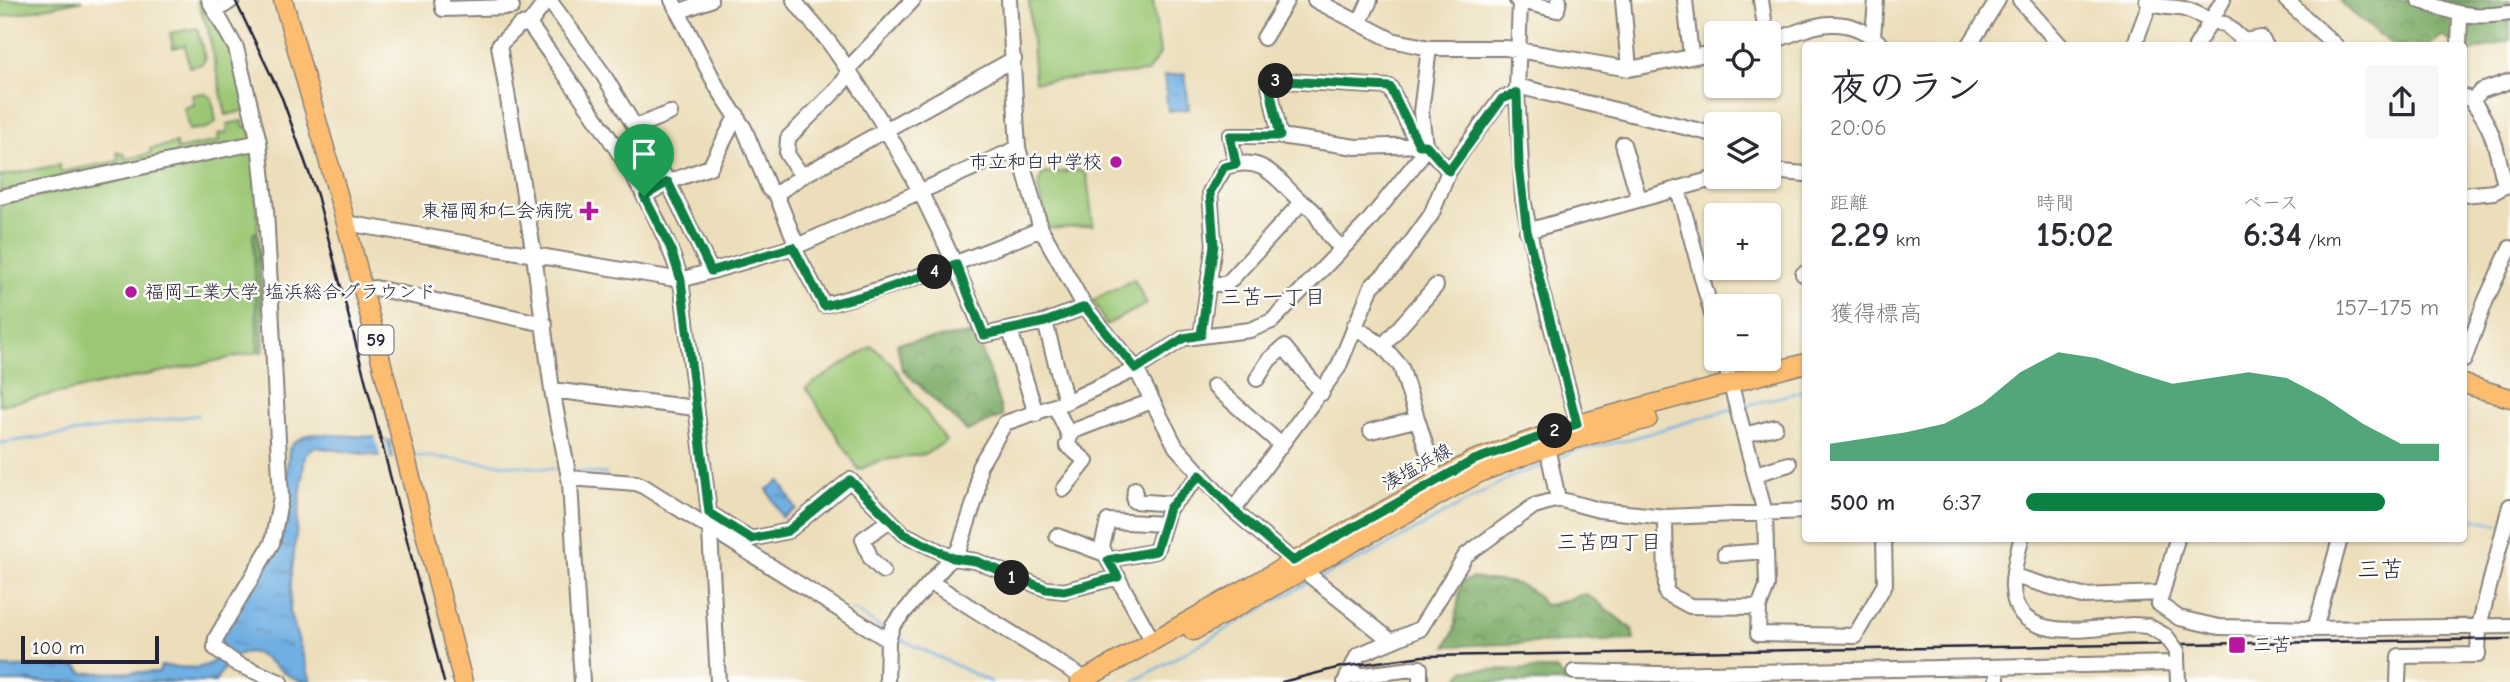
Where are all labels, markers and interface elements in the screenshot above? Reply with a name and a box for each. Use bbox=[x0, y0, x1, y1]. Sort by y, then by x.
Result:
map controls bbox=[1704, 21, 1781, 371]
button: locate bbox=[1704, 21, 1781, 98]
pin: 3 bbox=[1258, 64, 1294, 98]
button: share bbox=[2365, 65, 2439, 139]
text: 夜のラン bbox=[1830, 66, 1982, 110]
text: 3 bbox=[1271, 69, 1280, 91]
button: layers bbox=[1704, 112, 1781, 189]
text: 20:06 bbox=[1830, 114, 1887, 141]
pin bbox=[614, 124, 674, 196]
icon: arrive bbox=[625, 135, 663, 173]
place label: 市立和白中学校 bbox=[969, 151, 1102, 173]
marker: 市立和白中学校 bbox=[1108, 154, 1124, 170]
text: 距離 bbox=[1830, 192, 1868, 214]
text: 時間 bbox=[2036, 192, 2074, 214]
text: ペース bbox=[2243, 192, 2299, 214]
place label: 東福岡和仁会病院 bbox=[421, 200, 573, 222]
marker: 東福岡和仁会病院 bbox=[579, 201, 599, 221]
button: + bbox=[1704, 203, 1781, 280]
text: 2.29 bbox=[1830, 214, 1890, 255]
text: 15:02 bbox=[2036, 214, 2113, 255]
text: 6:34 bbox=[2243, 214, 2302, 255]
text: km bbox=[1890, 229, 1921, 251]
text: /km bbox=[2302, 229, 2341, 251]
pin: 4 bbox=[918, 254, 953, 290]
text: 4 bbox=[930, 260, 939, 282]
place label: 福岡工業大学 塩浜総合グラウンド bbox=[145, 281, 436, 303]
marker: 福岡工業大学 塩浜総合グラウンド bbox=[123, 284, 139, 300]
district label: 三苫一丁目 bbox=[1221, 285, 1326, 309]
button: − bbox=[1704, 294, 1781, 371]
text: 157–175 m bbox=[2335, 294, 2439, 321]
text: 獲得標高 bbox=[1830, 300, 1922, 327]
road number: 59 bbox=[358, 326, 394, 354]
pin: 2 bbox=[1538, 414, 1572, 448]
text: 2 bbox=[1550, 419, 1559, 441]
street label: 湊塩浜線 bbox=[1378, 439, 1456, 495]
text: 500 m bbox=[1830, 489, 1895, 516]
text: 6:37 bbox=[1942, 489, 1981, 516]
district label: 三苫四丁目 bbox=[1557, 530, 1662, 554]
district label: 三苫 bbox=[2357, 556, 2403, 583]
pin: 1 bbox=[995, 560, 1030, 596]
text: 1 bbox=[1008, 566, 1015, 588]
scale bar bbox=[21, 633, 159, 665]
place label: 三苫 bbox=[2253, 634, 2291, 656]
marker: 三苫 bbox=[2227, 635, 2247, 655]
text: 100 m bbox=[32, 637, 85, 659]

